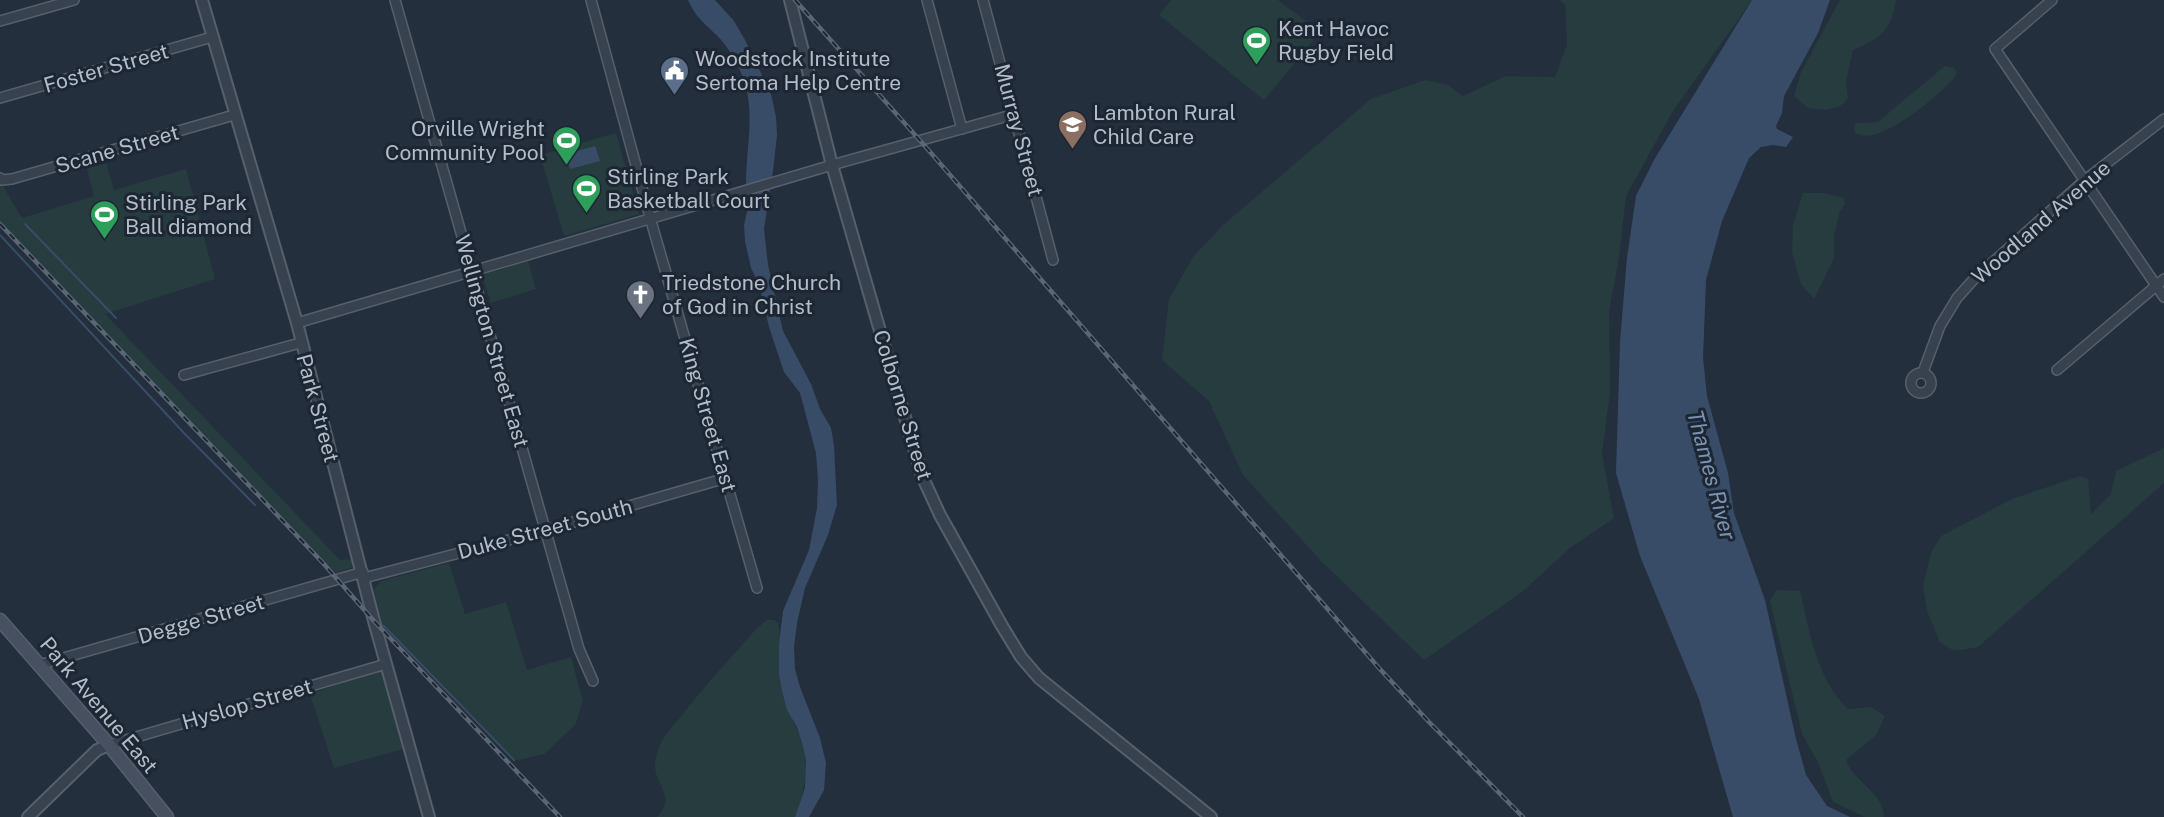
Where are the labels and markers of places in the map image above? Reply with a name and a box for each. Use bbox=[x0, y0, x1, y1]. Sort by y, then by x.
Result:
place label: Kent Havoc Rugby Field bbox=[1278, 16, 1394, 65]
sports icon: Kent Havoc Rugby Field bbox=[1241, 24, 1273, 66]
place label: Woodstock Institute Sertoma Help Centre bbox=[695, 46, 901, 95]
public building icon: Woodstock Institute Sertoma Help Centre bbox=[658, 54, 690, 96]
place label: Lambton Rural Child Care bbox=[1093, 100, 1236, 149]
school or university icon: Lambton Rural Child Care bbox=[1056, 108, 1088, 150]
place label: Orville Wright Community Pool bbox=[385, 116, 545, 165]
sports icon: Orville Wright Community Pool bbox=[550, 124, 582, 166]
place label: Stirling Park Basketball Court bbox=[607, 164, 770, 213]
sports icon: Stirling Park Basketball Court bbox=[570, 172, 602, 214]
place label: Stirling Park Ball diamond bbox=[125, 190, 252, 239]
sports icon: Stirling Park Ball diamond bbox=[88, 198, 120, 240]
place label: Triedstone Church of God in Christ bbox=[662, 270, 841, 319]
church icon: Triedstone Church of God in Christ bbox=[625, 278, 657, 320]

